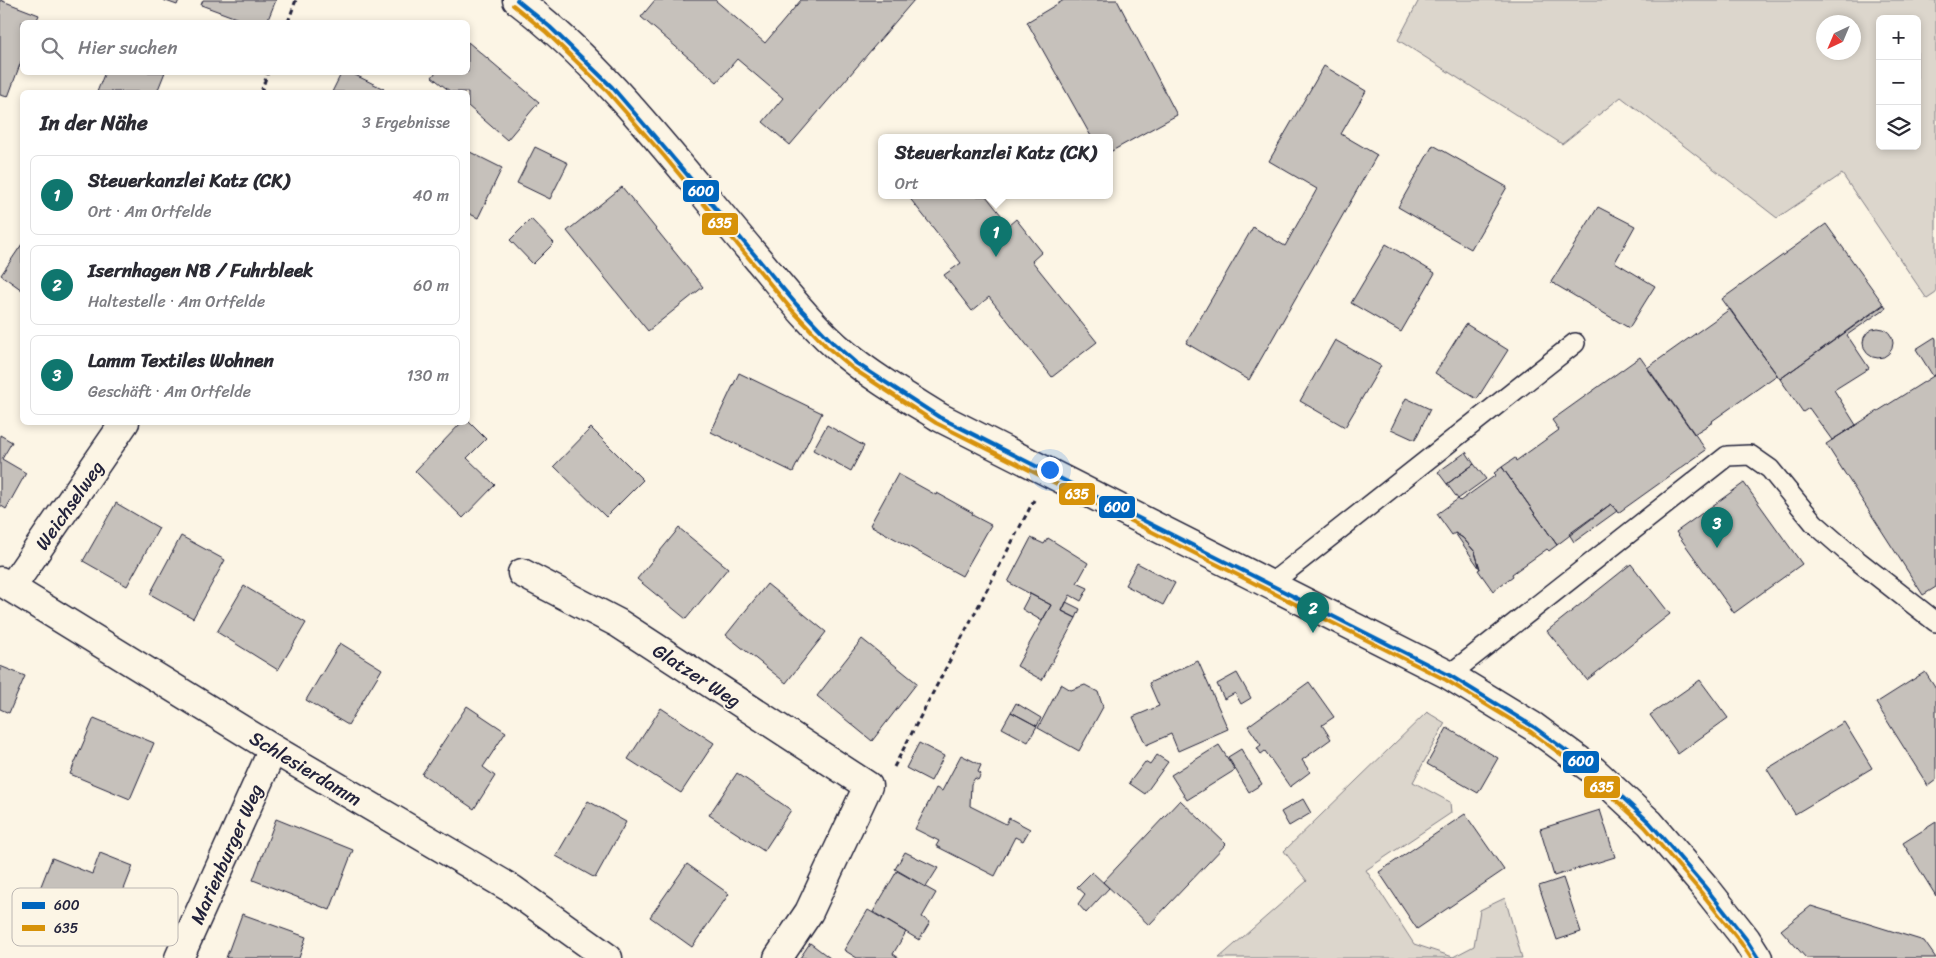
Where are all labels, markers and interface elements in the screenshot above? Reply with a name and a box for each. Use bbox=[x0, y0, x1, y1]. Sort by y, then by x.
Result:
north arrow bbox=[1816, 15, 1861, 60]
map controls bbox=[1876, 15, 1921, 150]
button: + bbox=[1876, 15, 1921, 60]
search box bbox=[20, 20, 470, 75]
text: Hier suchen bbox=[78, 31, 178, 64]
icon: search bbox=[38, 34, 66, 62]
button: − bbox=[1876, 60, 1921, 105]
text: In der Nähe bbox=[40, 104, 148, 142]
button: layers bbox=[1876, 105, 1921, 150]
text: 3 Ergebnisse bbox=[362, 108, 450, 137]
popup bbox=[878, 134, 1113, 199]
text: Steuerkanzlei Katz (CK) bbox=[895, 136, 1096, 169]
text: Steuerkanzlei Katz (CK) bbox=[88, 164, 290, 197]
text: Ort bbox=[895, 169, 919, 198]
line badge: 600 bbox=[682, 179, 720, 203]
text: 600 bbox=[687, 179, 714, 204]
text: 1 bbox=[54, 181, 60, 210]
text: 40 m bbox=[412, 181, 449, 210]
text: Ort · Am Ortfelde bbox=[88, 197, 211, 226]
text: 635 bbox=[707, 211, 733, 236]
line badge: 635 bbox=[701, 212, 739, 236]
pin: 1 bbox=[980, 216, 1012, 257]
text: Isernhagen NB / Fuhrbleek bbox=[88, 254, 313, 287]
text: 2 bbox=[52, 271, 62, 300]
text: 60 m bbox=[413, 271, 449, 300]
text: Haltestelle · Am Ortfelde bbox=[88, 287, 265, 316]
text: Lamm Textiles Wohnen bbox=[88, 344, 274, 377]
text: 3 bbox=[53, 361, 61, 390]
text: 130 m bbox=[407, 361, 449, 390]
text: Geschäft · Am Ortfelde bbox=[88, 377, 251, 406]
street label: Weichselweg bbox=[26, 453, 113, 557]
your location bbox=[1037, 457, 1063, 483]
line badge: 635 bbox=[1058, 482, 1096, 506]
text: 635 bbox=[1064, 482, 1090, 507]
line badge: 600 bbox=[1098, 495, 1136, 519]
text: 600 bbox=[1103, 495, 1130, 520]
pin: 3 bbox=[1701, 507, 1733, 548]
pin: 2 bbox=[1297, 592, 1329, 633]
street label: Glatzer Weg bbox=[646, 634, 748, 717]
street label: Schlesierdamm bbox=[243, 722, 368, 815]
text: 600 bbox=[1567, 749, 1594, 774]
line badge: 600 bbox=[1562, 750, 1600, 774]
line badge: 635 bbox=[1583, 775, 1621, 799]
text: 635 bbox=[1589, 775, 1615, 800]
street label: Marienburger Weg bbox=[181, 778, 272, 930]
legend bbox=[12, 888, 178, 946]
text: 600 bbox=[54, 893, 80, 918]
text: 635 bbox=[54, 916, 79, 941]

